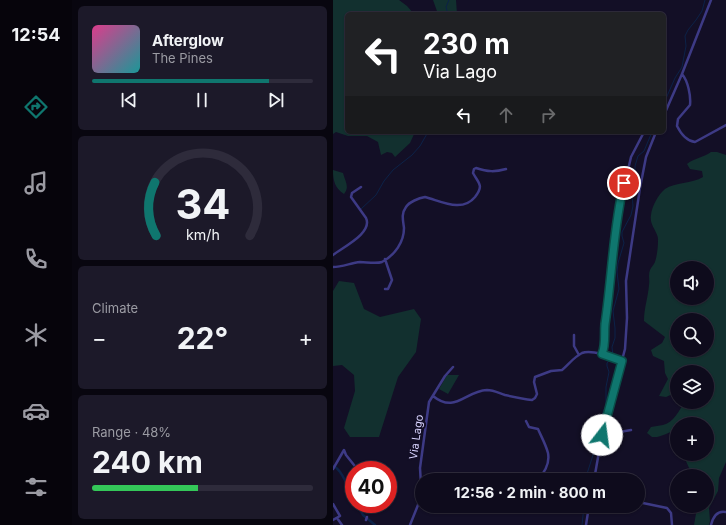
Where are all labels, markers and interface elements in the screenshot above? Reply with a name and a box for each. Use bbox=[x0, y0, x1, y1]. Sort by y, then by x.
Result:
text: 12:54 bbox=[12, 24, 60, 45]
text: 230 m bbox=[423, 27, 510, 61]
icon: left bbox=[357, 28, 409, 80]
text: Afterglow bbox=[152, 31, 224, 50]
text: The Pines bbox=[152, 50, 213, 66]
text: Via Lago bbox=[423, 61, 497, 82]
icon: previous bbox=[118, 89, 140, 111]
icon: pause bbox=[191, 89, 213, 111]
icon: next bbox=[265, 89, 287, 111]
icon: directions bbox=[22, 93, 50, 121]
icon: left bbox=[453, 104, 475, 126]
icon: ahead bbox=[495, 104, 517, 126]
icon: right bbox=[537, 104, 559, 126]
pin bbox=[607, 166, 641, 200]
icon: music bbox=[22, 169, 50, 197]
icon: arrive bbox=[613, 172, 635, 194]
text: 34 bbox=[175, 178, 230, 228]
text: km/h bbox=[186, 225, 219, 242]
icon: phone bbox=[22, 245, 50, 273]
map controls bbox=[670, 261, 714, 513]
button: sound bbox=[670, 261, 714, 305]
text: Climate bbox=[92, 300, 138, 316]
button: search bbox=[670, 313, 714, 357]
text: 22° bbox=[177, 320, 228, 356]
icon: climate bbox=[22, 321, 50, 349]
text: − bbox=[92, 325, 107, 351]
text: + bbox=[298, 325, 313, 351]
button: layers bbox=[670, 365, 714, 409]
icon: car bbox=[22, 397, 50, 425]
street label: Via Lago bbox=[406, 413, 426, 460]
position arrow bbox=[581, 414, 623, 456]
button: + bbox=[670, 417, 714, 461]
text: Range · 48% bbox=[92, 424, 171, 440]
text: 240 km bbox=[92, 444, 203, 480]
speed limit sign: 40 bbox=[345, 461, 397, 513]
button: − bbox=[670, 469, 714, 513]
icon: filters bbox=[22, 473, 50, 501]
text: 12:56 · 2 min · 800 m bbox=[454, 483, 606, 502]

